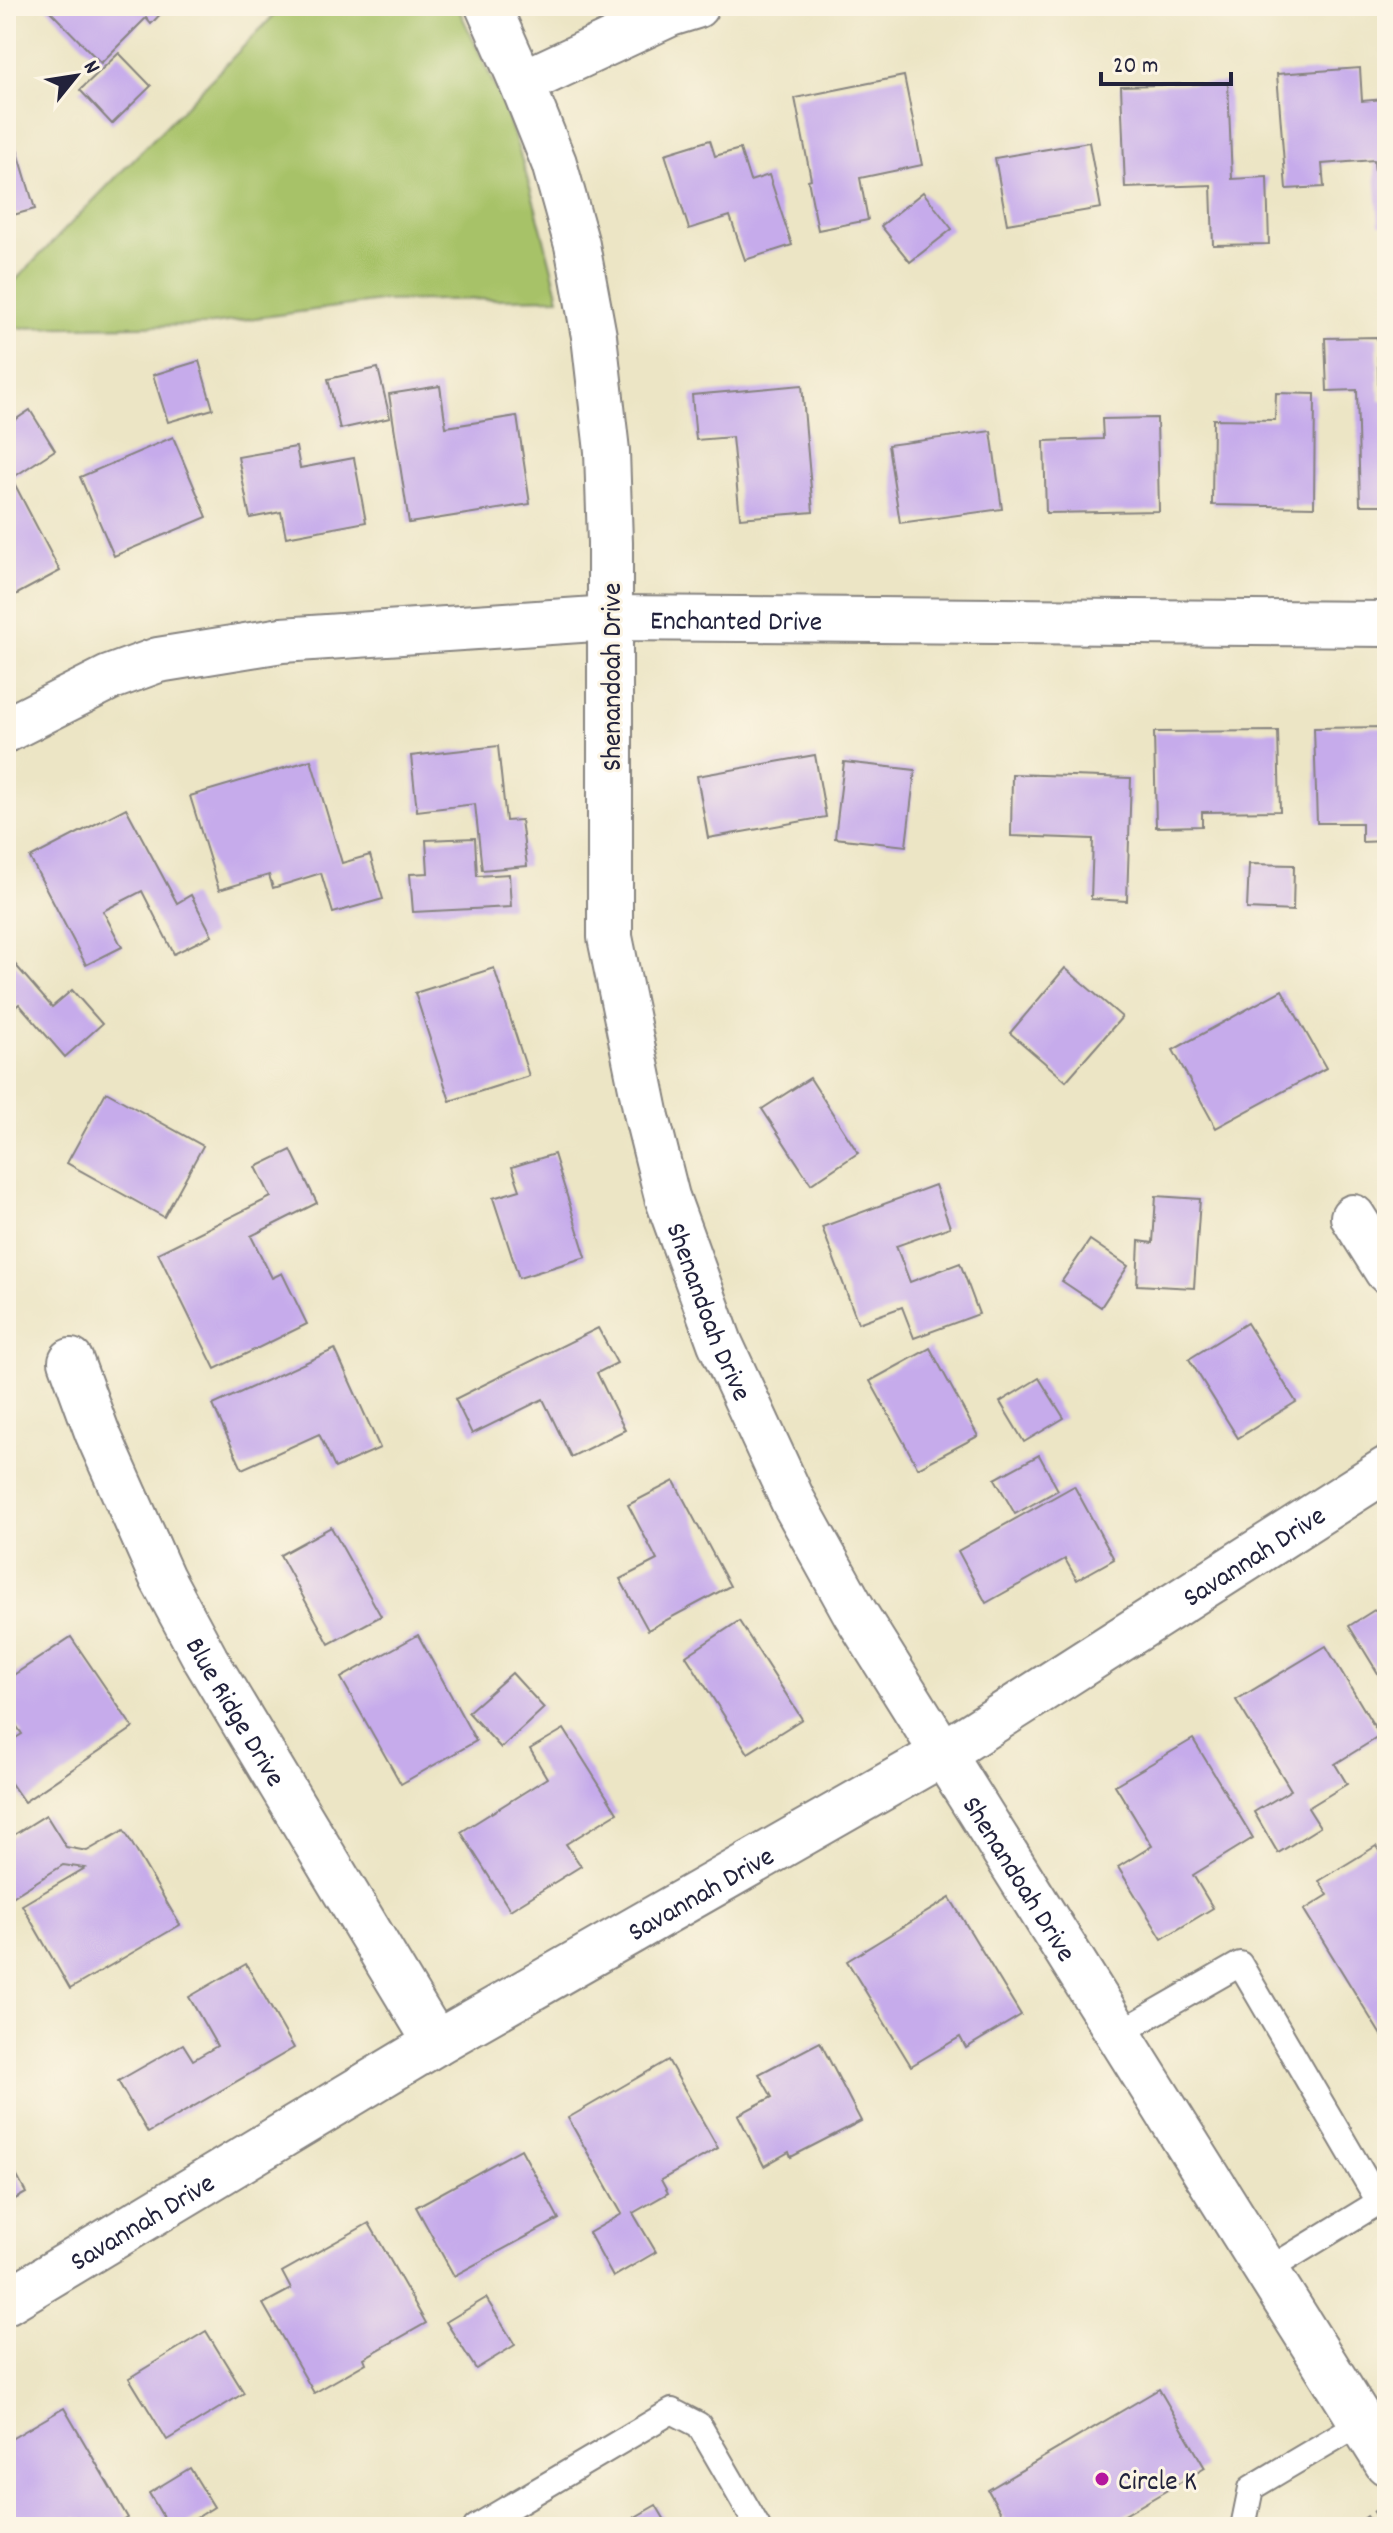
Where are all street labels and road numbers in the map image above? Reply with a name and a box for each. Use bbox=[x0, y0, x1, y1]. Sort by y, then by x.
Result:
street label: Shenandoah Drive bbox=[595, 583, 635, 771]
street label: Enchanted Drive bbox=[650, 603, 822, 645]
street label: Shenandoah Drive bbox=[653, 1218, 759, 1409]
street label: Savannah Drive bbox=[1176, 1498, 1335, 1620]
street label: Blue Ridge Drive bbox=[172, 1631, 293, 1796]
street label: Shenandoah Drive bbox=[950, 1790, 1084, 1971]
street label: Savannah Drive bbox=[622, 1839, 783, 1954]
street label: Savannah Drive bbox=[64, 2166, 224, 2284]

